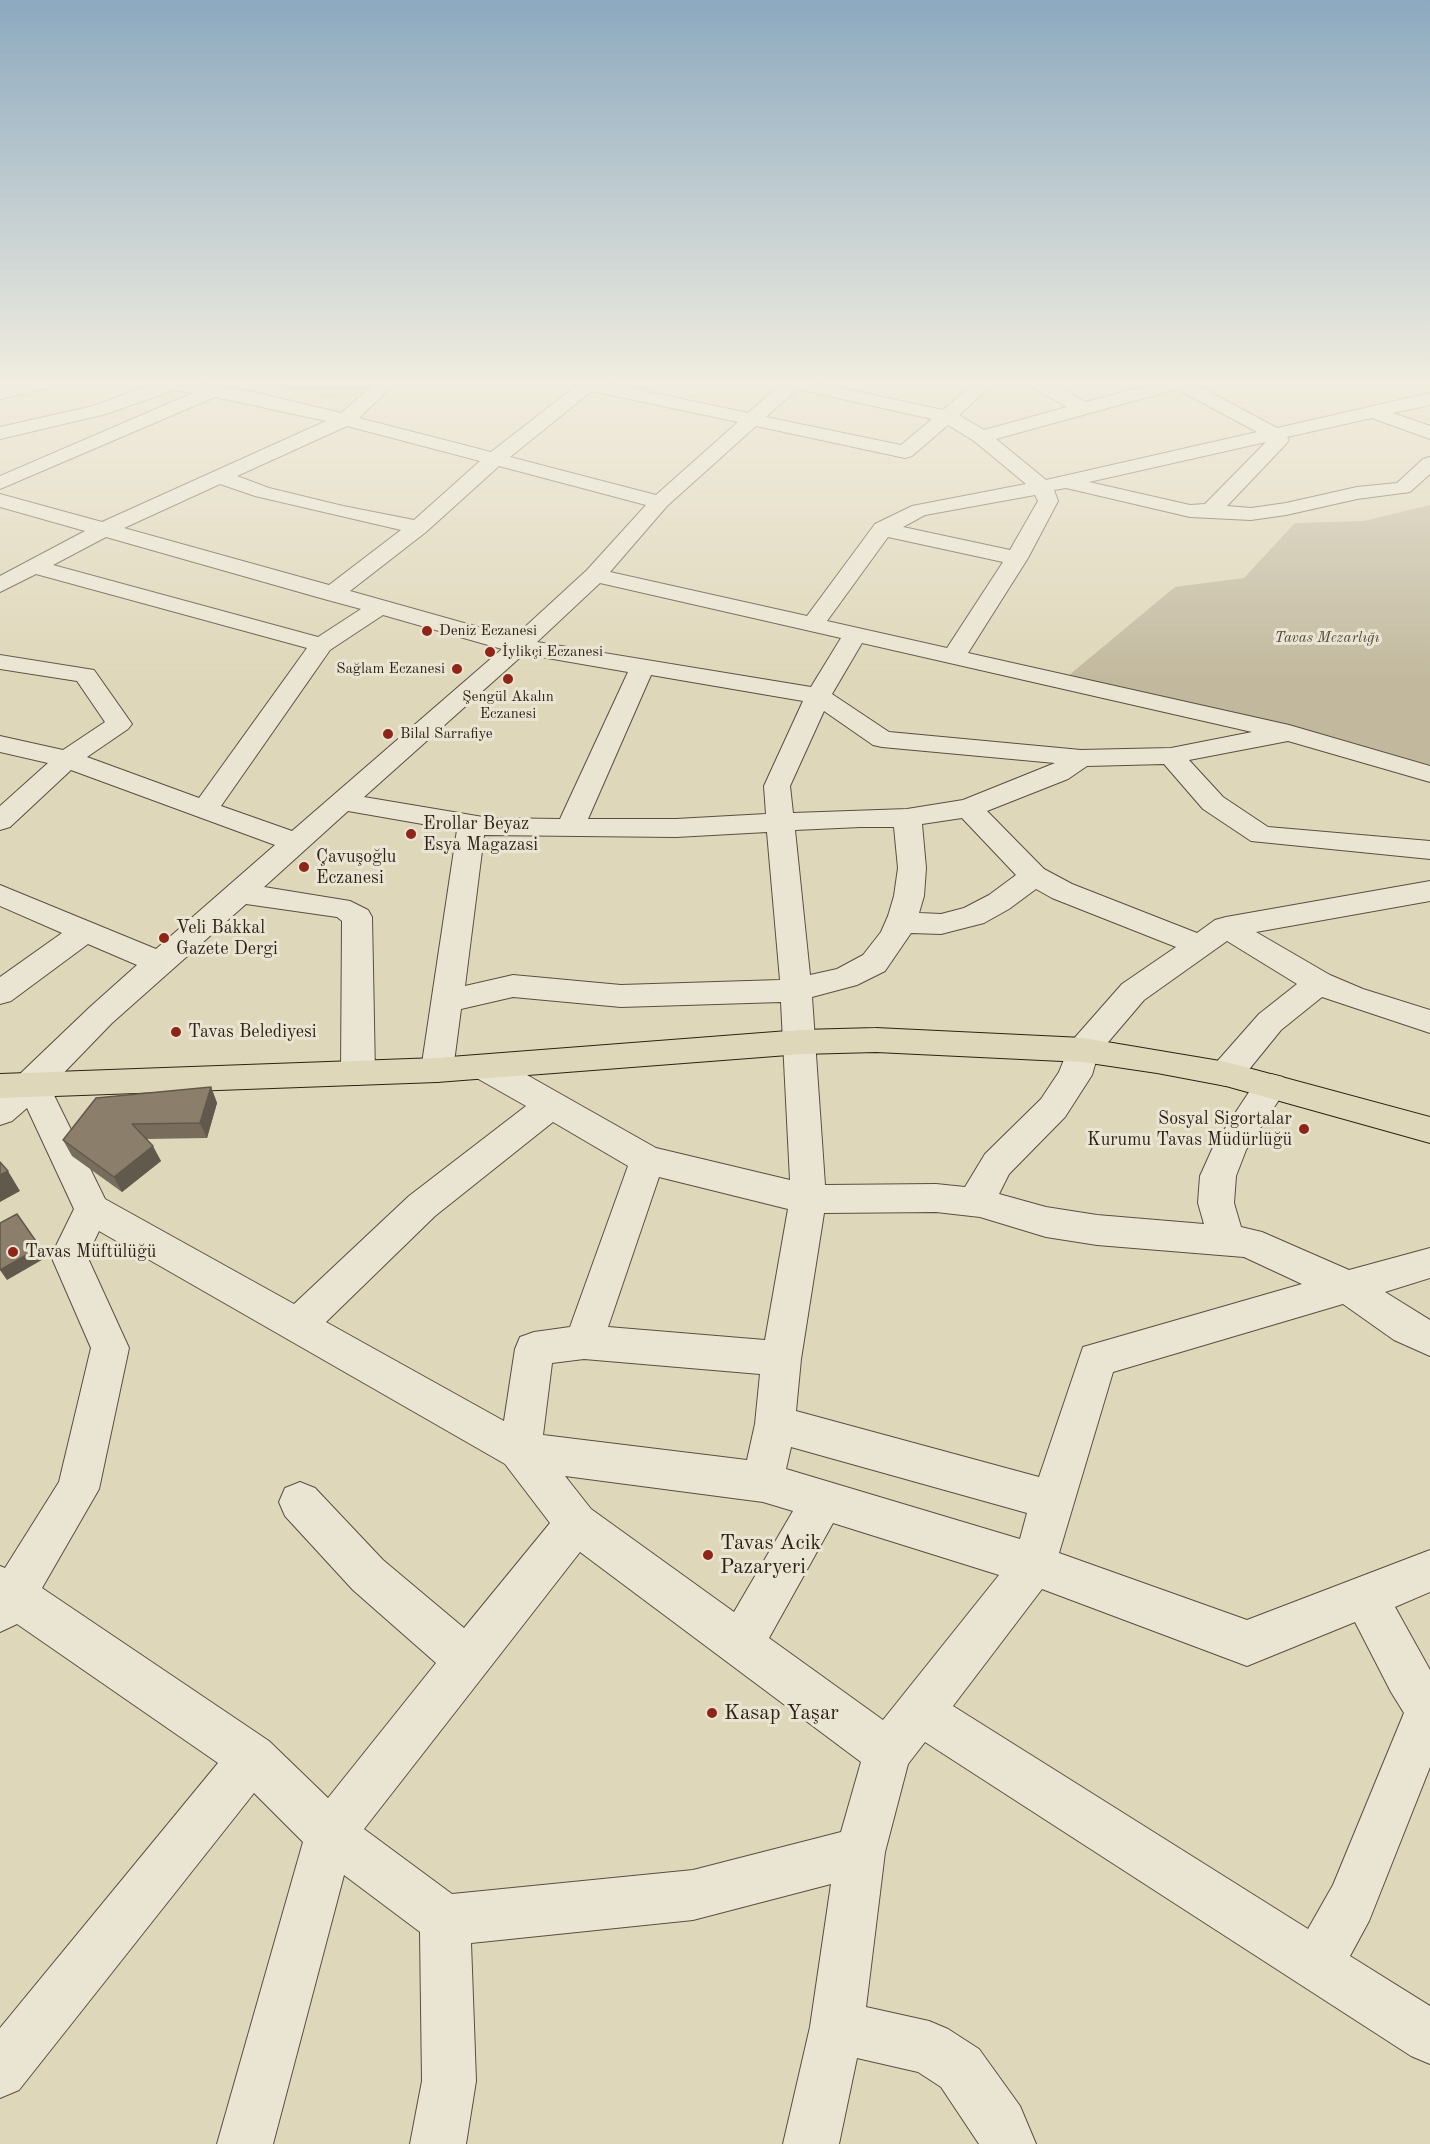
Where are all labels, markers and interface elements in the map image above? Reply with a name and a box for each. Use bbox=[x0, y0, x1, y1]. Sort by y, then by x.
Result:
place label: Deniz Eczanesi bbox=[439, 622, 537, 640]
marker: Deniz Eczanesi bbox=[420, 624, 434, 638]
park label: Tavas Mezarlığı bbox=[1275, 629, 1379, 647]
place label: İylikçi Eczanesi bbox=[502, 643, 603, 661]
marker: İylikçi Eczanesi bbox=[483, 645, 497, 659]
place label: Sağlam Eczanesi bbox=[336, 660, 445, 678]
marker: Sağlam Eczanesi bbox=[450, 662, 464, 676]
marker: Şengül Akalın Eczanesi bbox=[501, 672, 515, 686]
place label: Şengül Akalın Eczanesi bbox=[462, 688, 554, 723]
place label: Bilal Sarrafiye bbox=[400, 725, 493, 743]
marker: Bilal Sarrafiye bbox=[381, 727, 395, 741]
place label: Erollar Beyaz Esya Magazasi bbox=[423, 813, 538, 856]
marker: Erollar Beyaz Esya Magazasi bbox=[404, 827, 418, 841]
place label: Çavuşoğlu Eczanesi bbox=[316, 846, 396, 888]
marker: Çavuşoğlu Eczanesi bbox=[297, 860, 311, 874]
place label: Veli Bakkal Gazete Dergi bbox=[176, 917, 278, 960]
marker: Veli Bakkal Gazete Dergi bbox=[157, 931, 171, 945]
place label: Tavas Belediyesi bbox=[188, 1021, 317, 1043]
marker: Tavas Belediyesi bbox=[169, 1025, 183, 1039]
place label: Sosyal Sigortalar Kurumu Tavas Müdürlüğü bbox=[1087, 1108, 1292, 1150]
marker: Sosyal Sigortalar Kurumu Tavas Müdürlüğü bbox=[1297, 1122, 1311, 1136]
place label: Tavas Müftülüğü bbox=[25, 1241, 156, 1263]
marker: Tavas Müftülüğü bbox=[6, 1245, 20, 1259]
place label: Tavas Acik Pazaryeri bbox=[720, 1530, 821, 1580]
marker: Tavas Acik Pazaryeri bbox=[701, 1548, 715, 1562]
place label: Kasap Yaşar bbox=[724, 1700, 839, 1726]
marker: Kasap Yaşar bbox=[705, 1706, 719, 1720]

